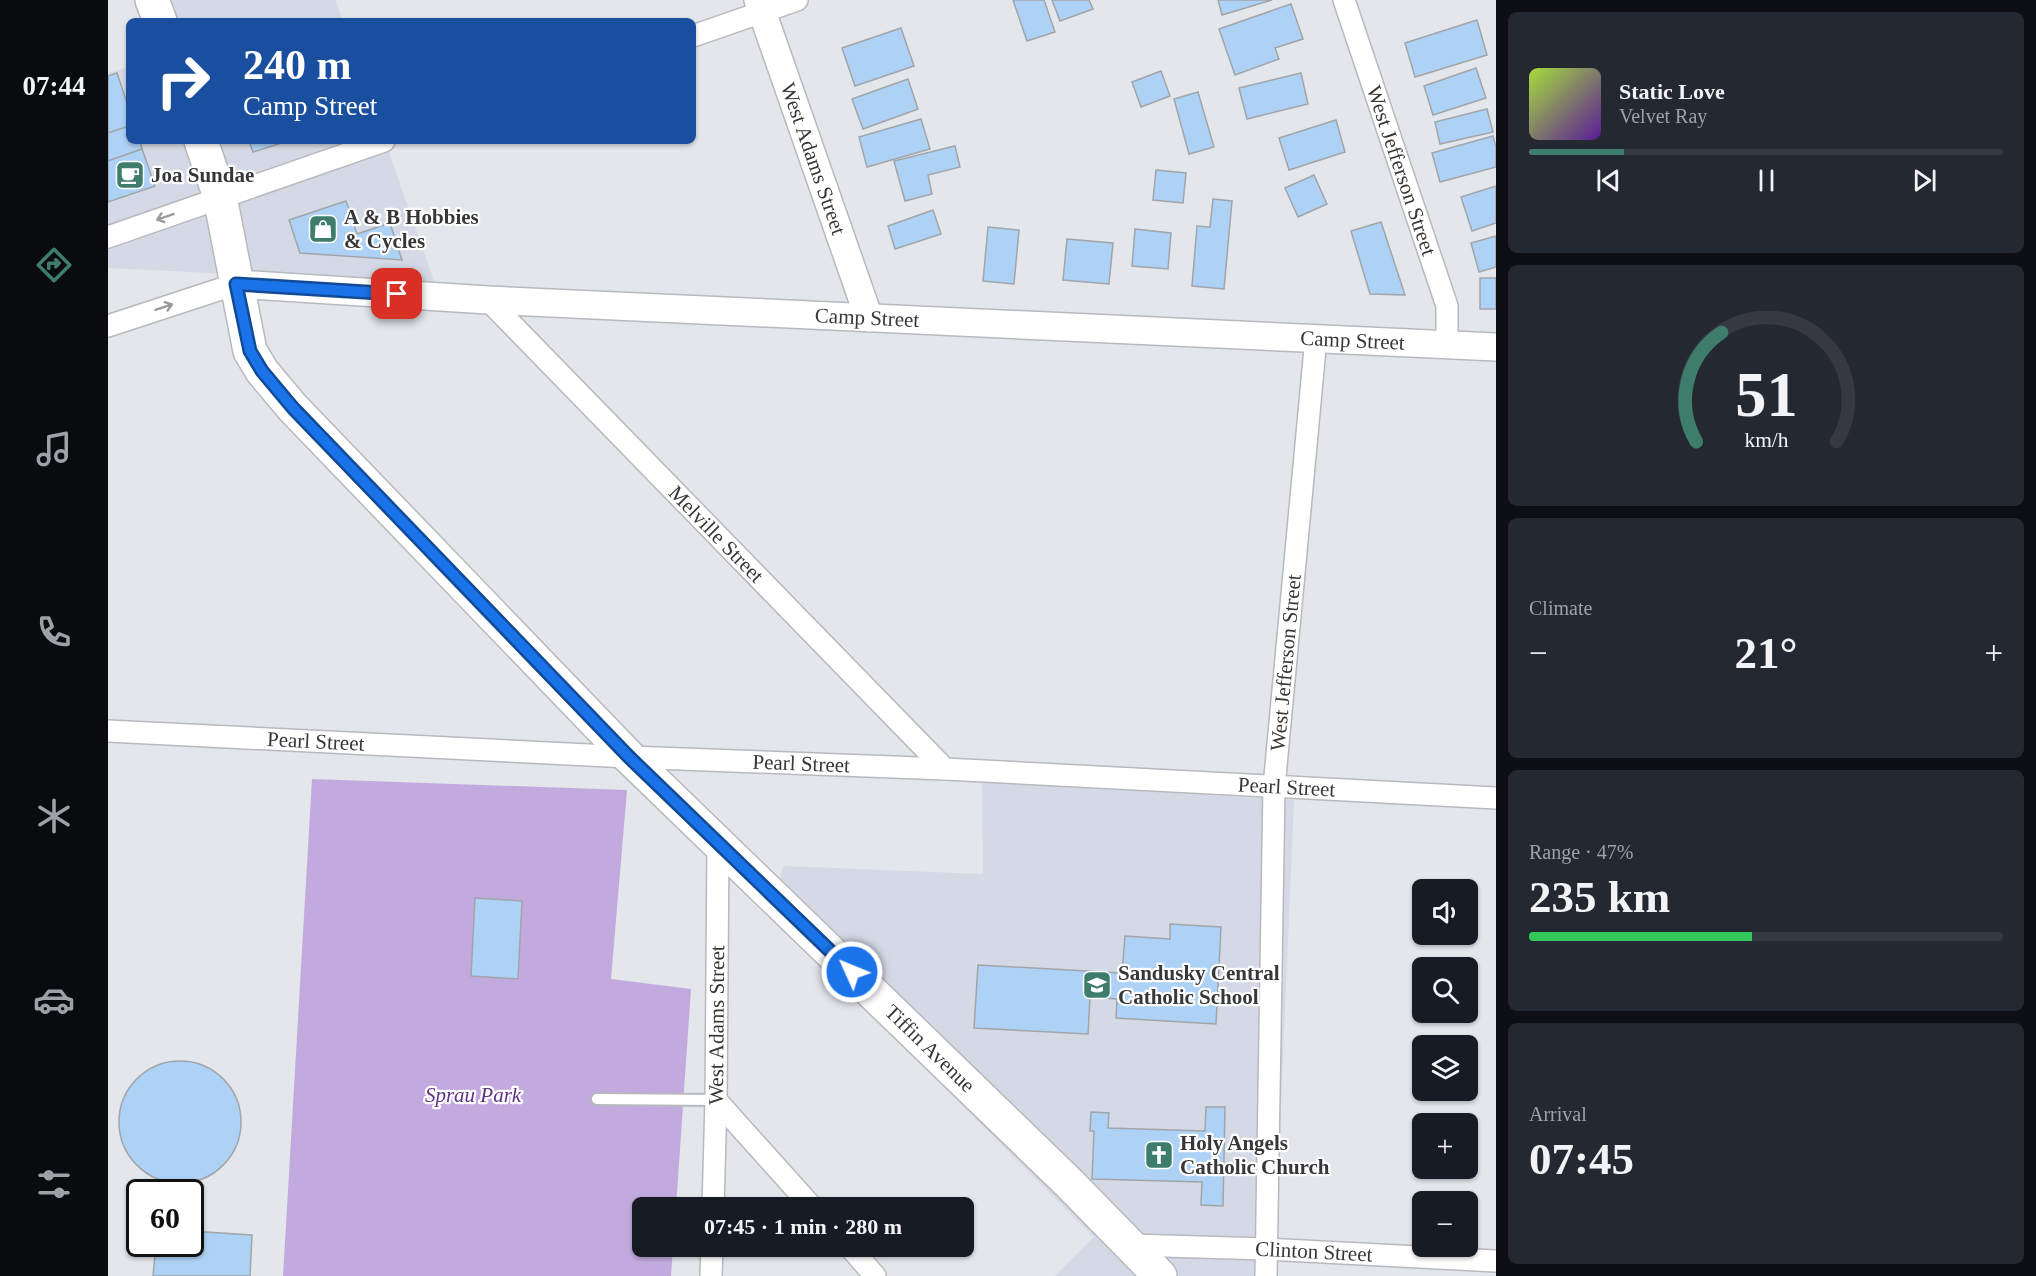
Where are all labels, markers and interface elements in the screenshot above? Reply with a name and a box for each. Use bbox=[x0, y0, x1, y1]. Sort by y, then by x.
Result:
icon: right bbox=[144, 42, 222, 120]
text: 240 m bbox=[243, 42, 352, 88]
text: 07:44 bbox=[23, 71, 86, 101]
street label: West Adams Street bbox=[776, 79, 851, 238]
text: Static Love bbox=[1619, 79, 1725, 104]
street label: West Jefferson Street bbox=[1362, 83, 1441, 259]
text: Camp Street bbox=[243, 91, 377, 121]
text: Velvet Ray bbox=[1619, 105, 1707, 127]
cafe icon: Joa Sundae bbox=[114, 159, 146, 191]
place label: Joa Sundae bbox=[151, 163, 254, 187]
icon: previous bbox=[1592, 164, 1625, 197]
icon: pause bbox=[1750, 164, 1783, 197]
icon: next bbox=[1908, 164, 1941, 197]
place label: A & B Hobbies & Cycles bbox=[344, 205, 479, 253]
one-way arrow bbox=[156, 212, 175, 223]
shop icon: A & B Hobbies & Cycles bbox=[307, 213, 339, 245]
icon: directions bbox=[33, 244, 75, 286]
pin bbox=[371, 268, 422, 319]
icon: arrive bbox=[380, 277, 413, 310]
one-way arrow bbox=[154, 301, 173, 312]
street label: Camp Street bbox=[814, 303, 920, 332]
street label: Camp Street bbox=[1300, 326, 1405, 355]
text: 51 bbox=[1735, 360, 1797, 429]
icon: music bbox=[33, 428, 75, 470]
text: km/h bbox=[1744, 429, 1788, 453]
street label: Melville Street bbox=[664, 481, 769, 588]
street label: West Jefferson Street bbox=[1265, 573, 1306, 752]
text: Climate bbox=[1529, 597, 1592, 619]
icon: phone bbox=[33, 611, 75, 653]
text: 21° bbox=[1735, 628, 1798, 678]
text: − bbox=[1529, 635, 1548, 671]
text: + bbox=[1984, 635, 2003, 671]
street label: Pearl Street bbox=[266, 727, 365, 756]
street label: Pearl Street bbox=[752, 750, 851, 777]
street label: Pearl Street bbox=[1237, 772, 1336, 802]
icon: climate bbox=[33, 795, 75, 837]
text: Range · 47% bbox=[1529, 841, 1633, 863]
text: 235 km bbox=[1529, 872, 1670, 922]
map controls bbox=[1412, 879, 1478, 1257]
button: sound bbox=[1412, 879, 1478, 945]
position arrow bbox=[820, 940, 884, 1004]
street label: West Adams Street bbox=[704, 945, 729, 1105]
button: search bbox=[1412, 957, 1478, 1023]
place label: Sandusky Central Catholic School bbox=[1118, 961, 1280, 1009]
school or university icon: Sandusky Central Catholic School bbox=[1081, 969, 1113, 1001]
icon: car bbox=[33, 979, 75, 1021]
street label: Tiffin Avenue bbox=[880, 1000, 980, 1097]
button: layers bbox=[1412, 1035, 1478, 1101]
park label: Sprau Park bbox=[425, 1083, 522, 1107]
text: Arrival bbox=[1529, 1103, 1587, 1125]
button: + bbox=[1412, 1113, 1478, 1179]
place label: Holy Angels Catholic Church bbox=[1180, 1131, 1330, 1179]
text: 07:45 bbox=[1529, 1134, 1634, 1184]
church icon: Holy Angels Catholic Church bbox=[1143, 1139, 1175, 1171]
icon: filters bbox=[33, 1163, 75, 1205]
speed limit sign: 60 bbox=[126, 1179, 204, 1257]
button: − bbox=[1412, 1191, 1478, 1257]
text: 07:45 · 1 min · 280 m bbox=[704, 1214, 902, 1239]
street label: Clinton Street bbox=[1255, 1237, 1373, 1267]

